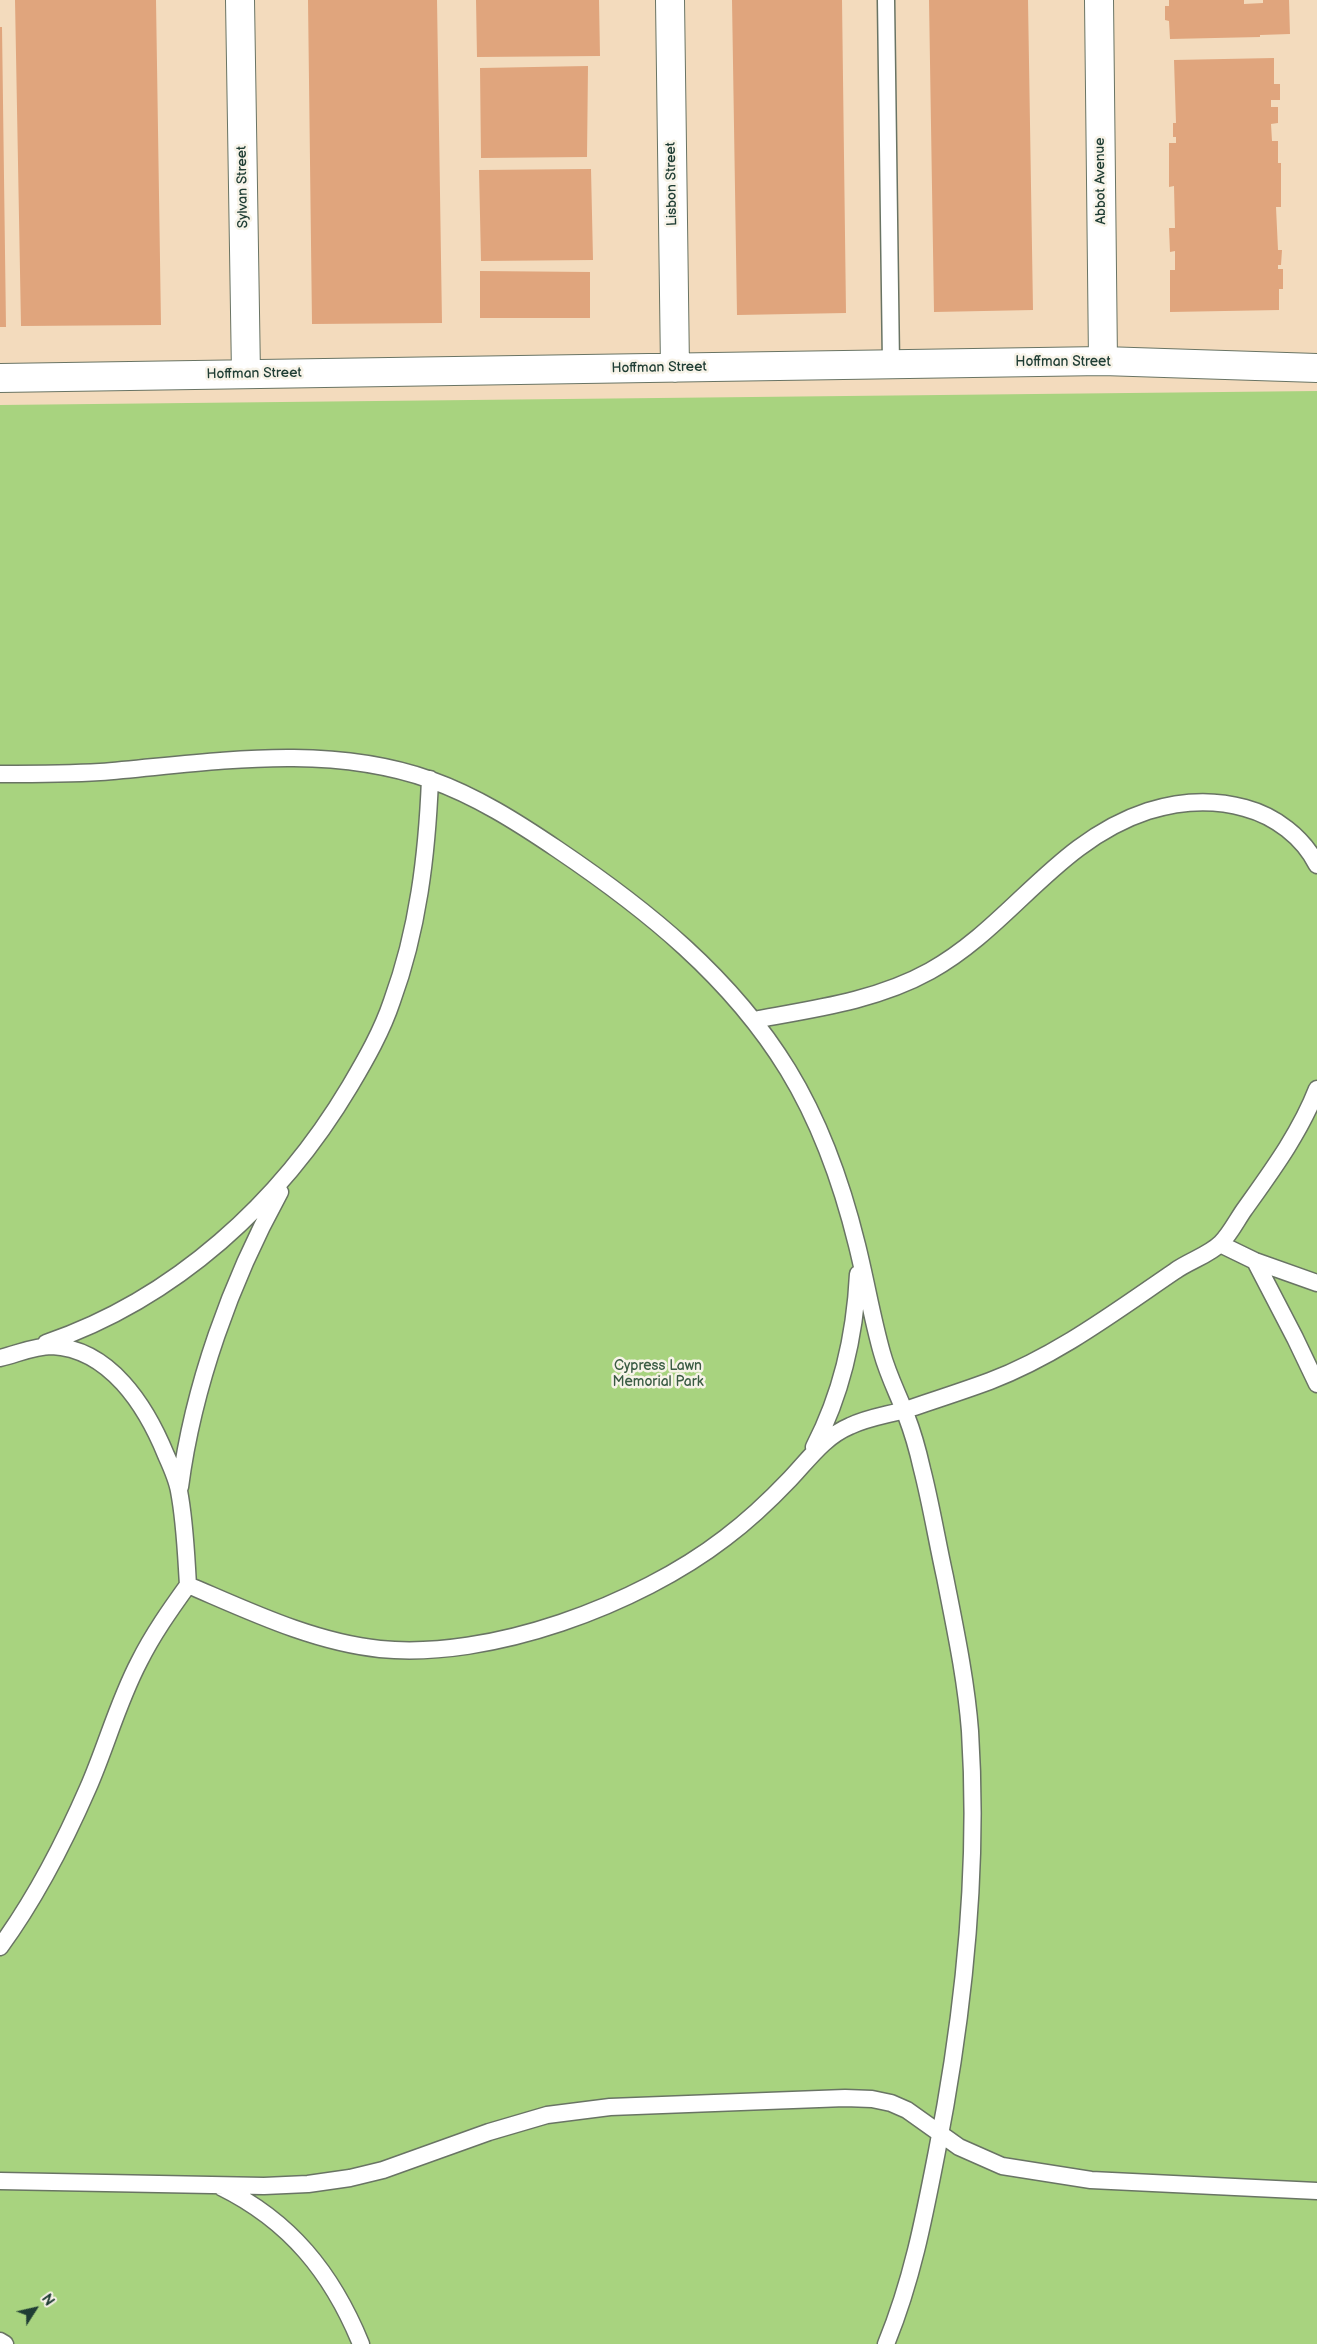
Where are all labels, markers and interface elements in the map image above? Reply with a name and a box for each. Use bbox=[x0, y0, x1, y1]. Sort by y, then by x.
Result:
street label: Abbot Avenue bbox=[1092, 137, 1110, 225]
street label: Lisbon Street bbox=[663, 142, 681, 226]
street label: Sylvan Street bbox=[234, 146, 252, 228]
street label: Hoffman Street bbox=[1015, 354, 1111, 370]
street label: Hoffman Street bbox=[611, 359, 707, 377]
street label: Hoffman Street bbox=[206, 365, 302, 383]
park label: Cypress Lawn Memorial Park bbox=[612, 1358, 704, 1390]
north arrow bbox=[10, 2284, 60, 2334]
text: N bbox=[38, 2291, 58, 2309]

